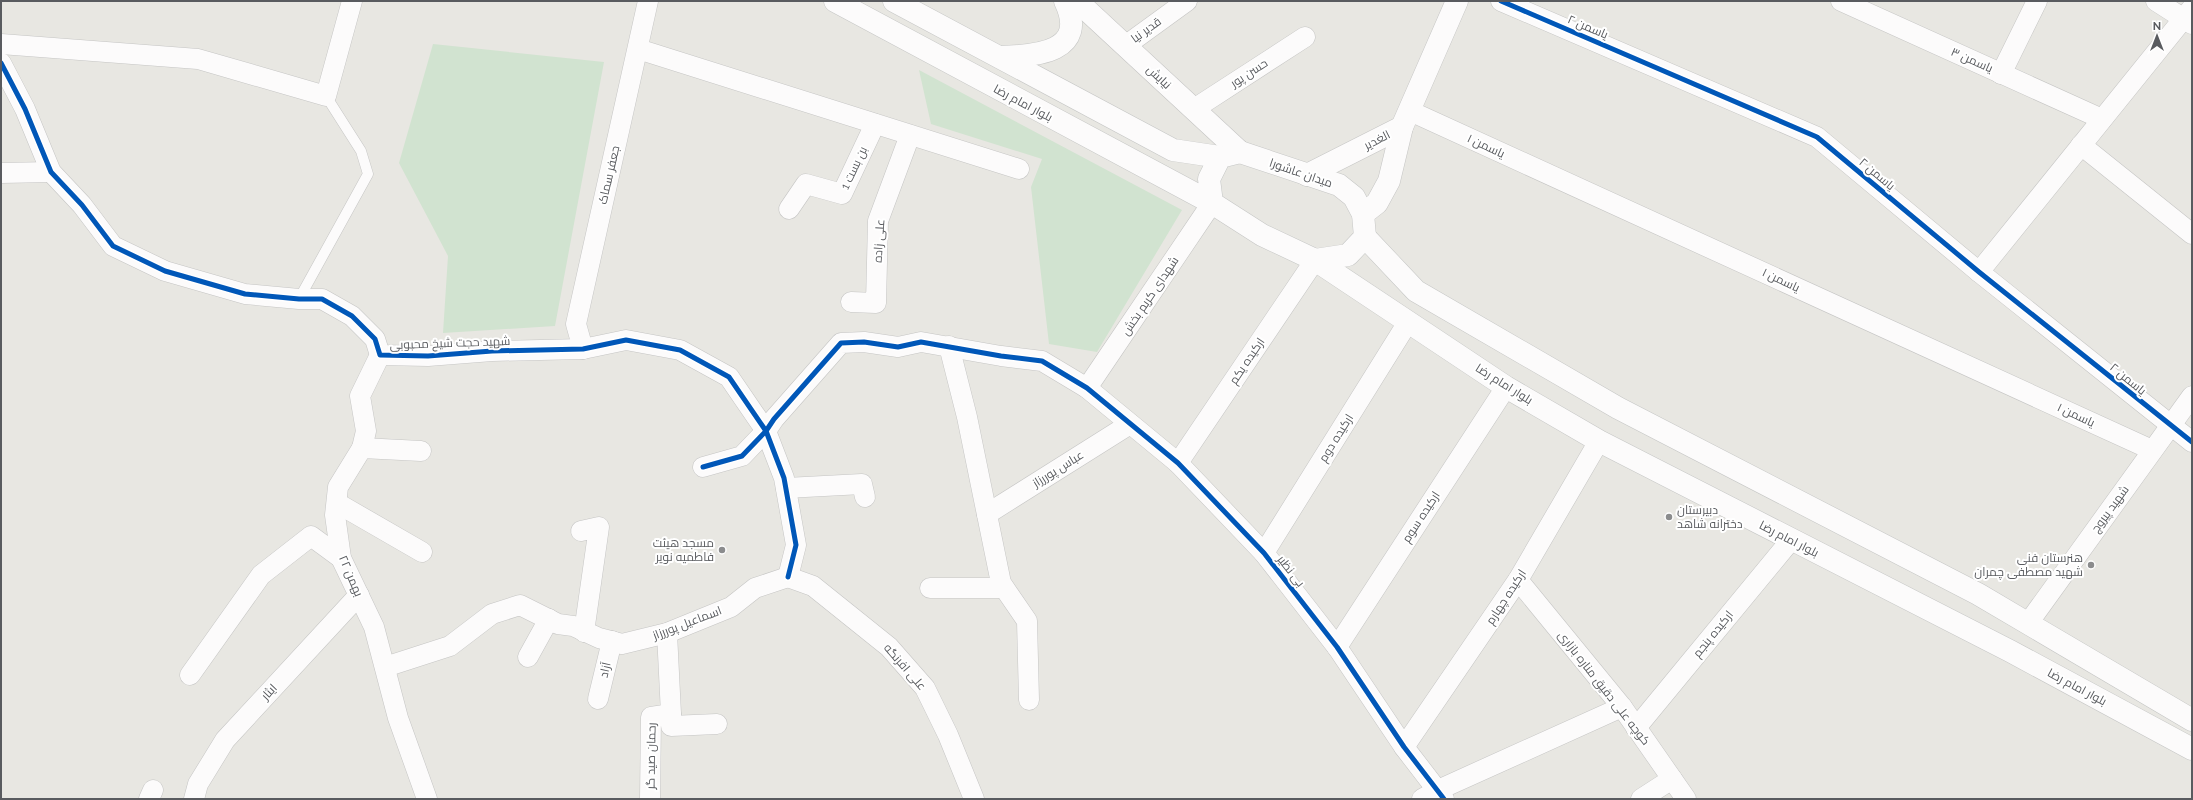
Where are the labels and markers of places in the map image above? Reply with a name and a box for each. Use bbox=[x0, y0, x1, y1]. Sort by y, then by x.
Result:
place label: دبیرستان دخترانه شاهد bbox=[1677, 503, 1743, 531]
marker: دبیرستان دخترانه شاهد bbox=[1664, 512, 1674, 522]
place label: مسجد هیئت فاطمیه نویر bbox=[653, 536, 714, 564]
marker: مسجد هیئت فاطمیه نویر bbox=[717, 545, 727, 555]
place label: هنرستان فنی شهید مصطفی چمران bbox=[1974, 551, 2083, 581]
marker: هنرستان فنی شهید مصطفی چمران bbox=[2086, 560, 2096, 570]

